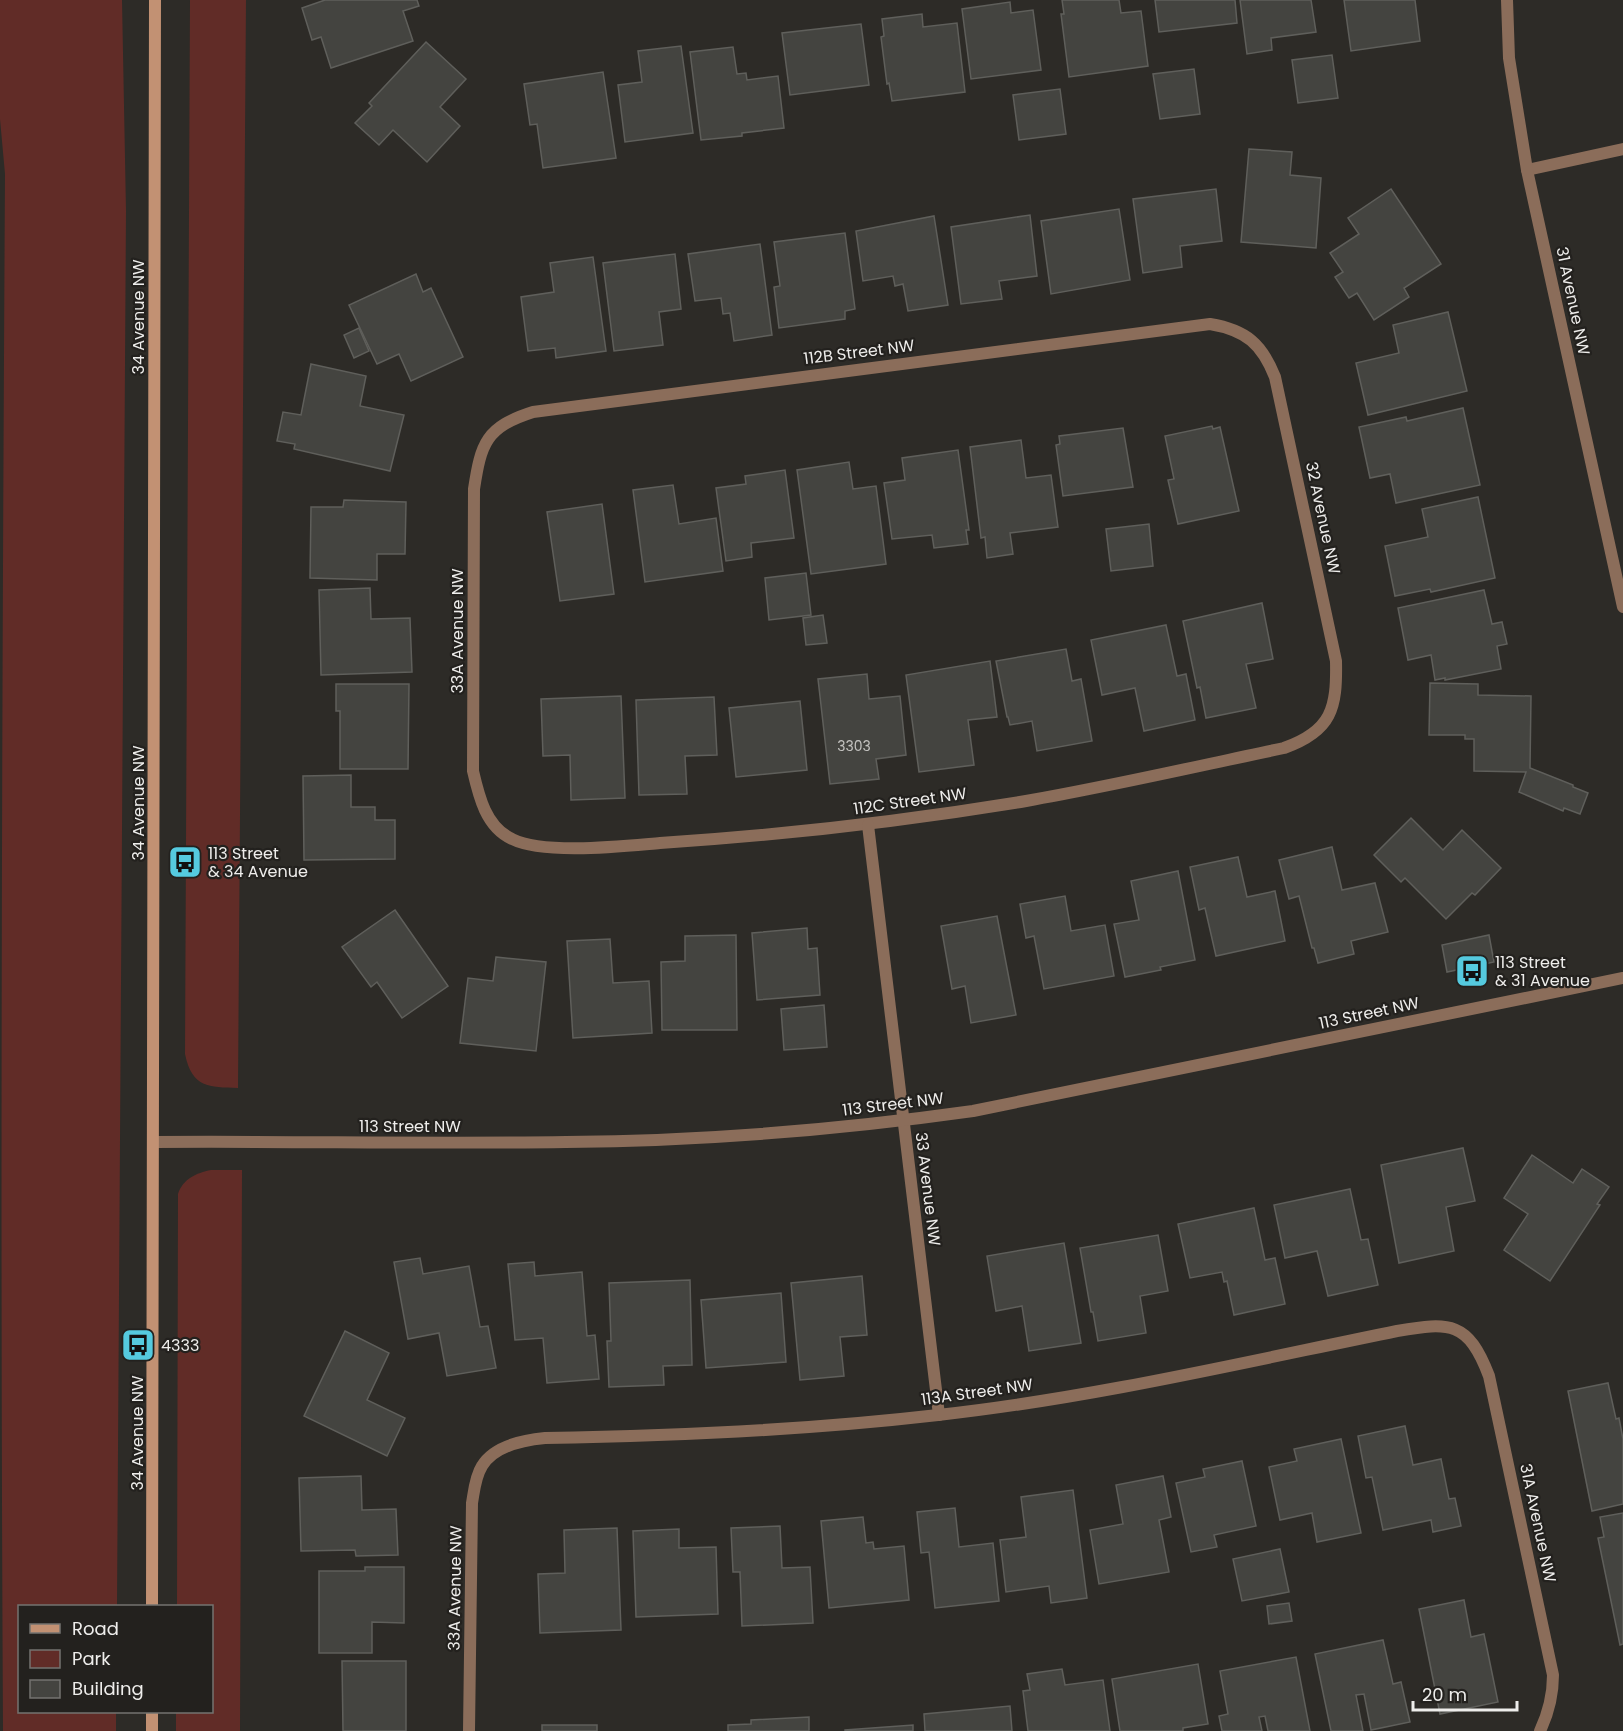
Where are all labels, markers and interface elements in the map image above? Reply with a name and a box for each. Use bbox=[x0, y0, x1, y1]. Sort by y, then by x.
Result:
street label: 31 Avenue NW bbox=[1550, 245, 1596, 358]
street label: 34 Avenue NW bbox=[127, 259, 150, 374]
street label: 112B Street NW bbox=[802, 334, 916, 370]
street label: 32 Avenue NW bbox=[1300, 460, 1346, 577]
street label: 33A Avenue NW bbox=[446, 568, 469, 694]
house number: 3303 bbox=[837, 736, 871, 756]
street label: 34 Avenue NW bbox=[127, 745, 150, 860]
street label: 112C Street NW bbox=[852, 782, 968, 820]
place label: 113 Street & 34 Avenue bbox=[208, 842, 308, 883]
bus stop icon: 113 Street & 34 Avenue bbox=[167, 844, 203, 880]
place label: 113 Street & 31 Avenue bbox=[1495, 951, 1590, 992]
bus stop icon: 113 Street & 31 Avenue bbox=[1454, 953, 1490, 989]
street label: 113 Street NW bbox=[1317, 991, 1422, 1035]
street label: 113 Street NW bbox=[841, 1086, 945, 1122]
street label: 113 Street NW bbox=[359, 1115, 461, 1138]
street label: 33 Avenue NW bbox=[910, 1131, 946, 1248]
bus stop icon: 4333 bbox=[120, 1327, 156, 1363]
place label: 4333 bbox=[161, 1334, 199, 1357]
street label: 113A Street NW bbox=[920, 1373, 1035, 1411]
street label: 34 Avenue NW bbox=[126, 1375, 149, 1490]
street label: 31A Avenue NW bbox=[1514, 1462, 1562, 1585]
street label: 33A Avenue NW bbox=[442, 1525, 468, 1651]
legend bbox=[18, 1605, 213, 1713]
text: Road bbox=[72, 1616, 119, 1641]
text: Park bbox=[72, 1646, 111, 1671]
scale bar bbox=[1413, 1674, 1516, 1712]
text: Building bbox=[72, 1676, 144, 1701]
text: 20 m bbox=[1422, 1682, 1467, 1707]

